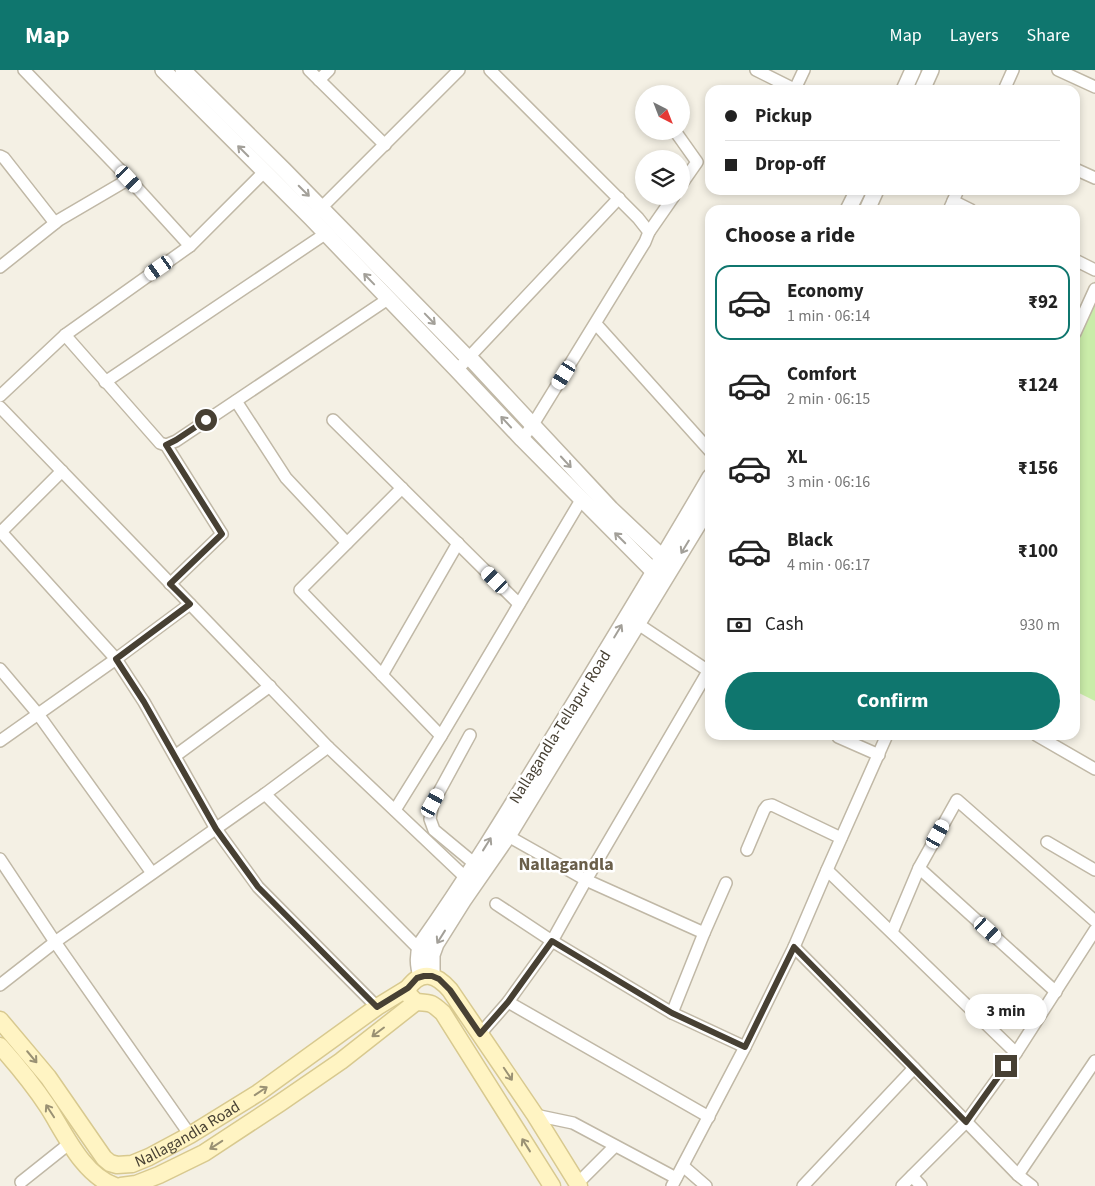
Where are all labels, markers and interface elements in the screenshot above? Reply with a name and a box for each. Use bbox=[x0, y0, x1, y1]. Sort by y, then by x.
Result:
text: Map bbox=[25, 18, 70, 53]
text: Map bbox=[890, 23, 922, 48]
text: Layers bbox=[950, 23, 999, 48]
text: Share bbox=[1027, 23, 1070, 48]
north arrow bbox=[635, 85, 690, 140]
map controls bbox=[635, 85, 690, 205]
text: Pickup bbox=[755, 103, 812, 130]
one-way arrow bbox=[237, 145, 249, 157]
button: layers bbox=[635, 150, 690, 205]
text: Drop-off bbox=[755, 151, 825, 178]
car bbox=[113, 163, 144, 195]
one-way arrow bbox=[298, 184, 310, 197]
text: Choose a ride bbox=[725, 219, 855, 251]
car bbox=[142, 253, 175, 283]
one-way arrow bbox=[364, 274, 376, 286]
text: Economy bbox=[787, 278, 864, 305]
icon: car bbox=[727, 280, 772, 325]
text: ₹92 bbox=[1028, 289, 1058, 316]
text: 1 min · 06:14 bbox=[787, 305, 870, 327]
one-way arrow bbox=[424, 313, 436, 326]
car bbox=[549, 358, 578, 392]
text: Comfort bbox=[787, 361, 857, 388]
icon: car bbox=[727, 363, 772, 408]
text: ₹124 bbox=[1018, 372, 1058, 399]
text: 2 min · 06:15 bbox=[787, 388, 870, 410]
route start bbox=[195, 409, 217, 431]
one-way arrow bbox=[500, 416, 512, 428]
text: XL bbox=[787, 444, 808, 471]
icon: car bbox=[727, 446, 772, 491]
text: ₹156 bbox=[1018, 455, 1058, 482]
one-way arrow bbox=[560, 456, 572, 468]
text: 3 min · 06:16 bbox=[787, 471, 870, 493]
text: Black bbox=[787, 527, 833, 554]
icon: car bbox=[727, 529, 772, 574]
one-way arrow bbox=[614, 532, 626, 544]
text: ₹100 bbox=[1018, 538, 1058, 565]
one-way arrow bbox=[679, 539, 689, 553]
text: 4 min · 06:17 bbox=[787, 554, 870, 576]
car bbox=[479, 564, 510, 596]
icon: cash bbox=[725, 611, 753, 639]
text: Cash bbox=[765, 611, 804, 638]
text: 930 m bbox=[1020, 614, 1060, 636]
one-way arrow bbox=[614, 625, 624, 639]
street label: Nallagandla-Tellapur Road bbox=[504, 646, 616, 808]
button: Confirm bbox=[725, 672, 1060, 730]
car bbox=[419, 786, 446, 820]
car bbox=[924, 817, 951, 851]
one-way arrow bbox=[483, 838, 493, 852]
district label: Nallagandla bbox=[518, 852, 614, 877]
car bbox=[971, 914, 1004, 946]
one-way arrow bbox=[436, 929, 446, 943]
callout: 3 min bbox=[965, 994, 1047, 1028]
text: 3 min bbox=[987, 1000, 1025, 1022]
one-way arrow bbox=[371, 1027, 385, 1037]
one-way arrow bbox=[26, 1050, 37, 1063]
route end bbox=[995, 1055, 1017, 1077]
one-way arrow bbox=[503, 1067, 513, 1081]
one-way arrow bbox=[253, 1086, 267, 1096]
street label: Nallagandla Road bbox=[131, 1096, 244, 1173]
one-way arrow bbox=[45, 1104, 55, 1118]
one-way arrow bbox=[520, 1138, 530, 1152]
one-way arrow bbox=[209, 1140, 223, 1150]

